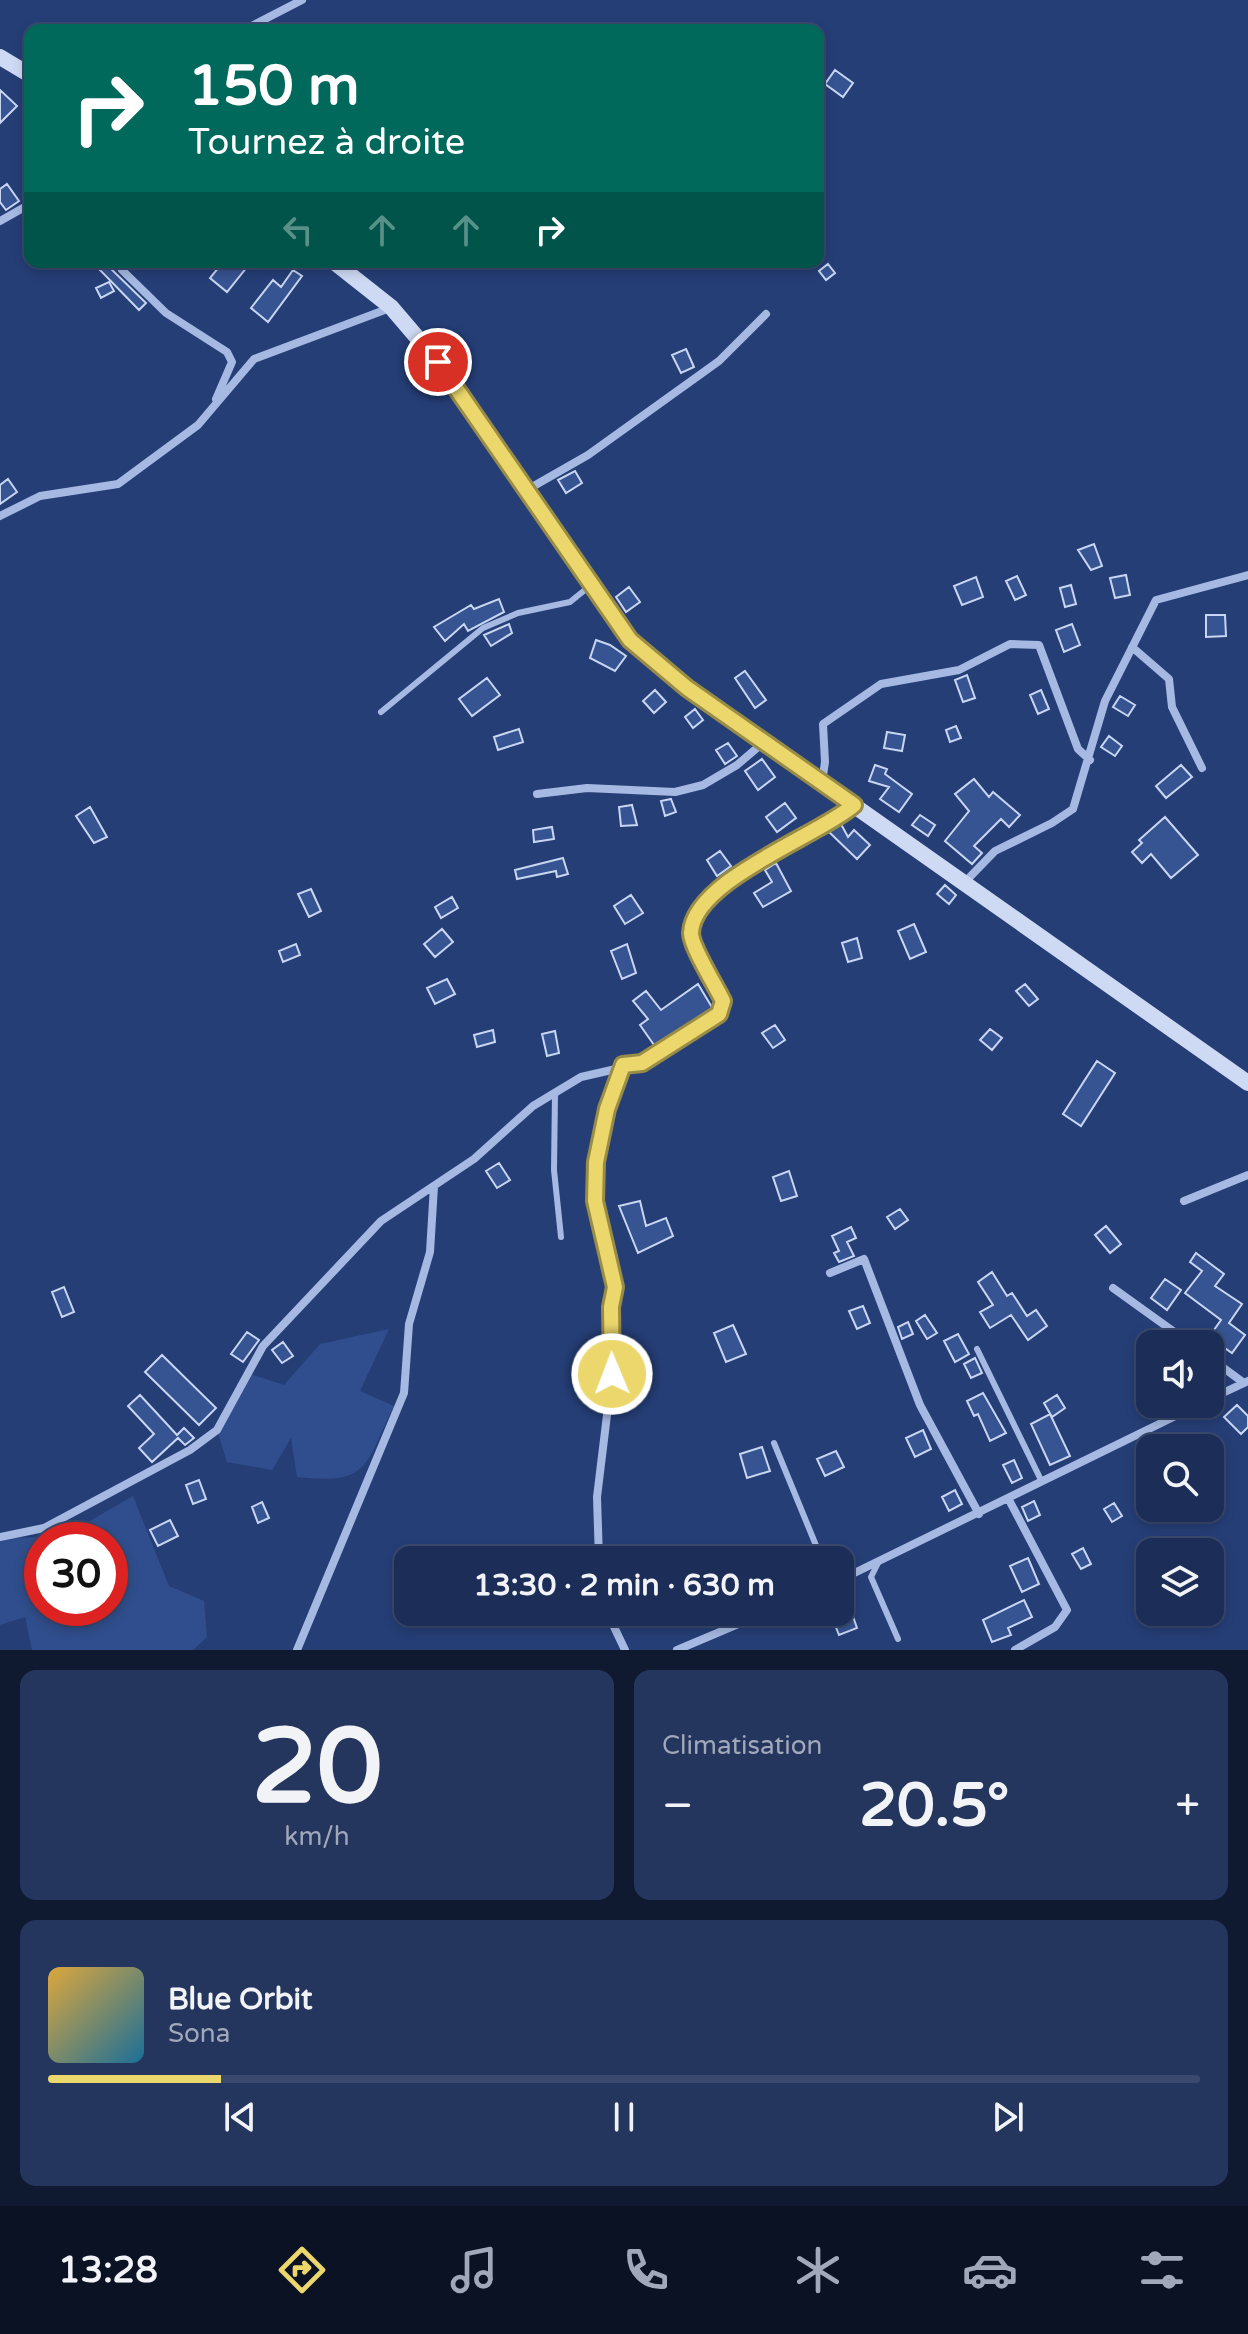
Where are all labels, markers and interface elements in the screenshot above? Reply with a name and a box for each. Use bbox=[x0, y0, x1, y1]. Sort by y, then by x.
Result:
text: 150 m bbox=[188, 53, 359, 120]
icon: right bbox=[56, 56, 160, 160]
text: Tournez à droite bbox=[188, 121, 465, 164]
icon: left bbox=[276, 208, 320, 252]
icon: ahead bbox=[360, 208, 404, 252]
icon: ahead bbox=[444, 208, 488, 252]
icon: right bbox=[528, 208, 572, 252]
pin bbox=[404, 328, 472, 396]
icon: arrive bbox=[416, 340, 460, 384]
map controls bbox=[1136, 1330, 1224, 1626]
button: sound bbox=[1136, 1330, 1224, 1418]
position arrow bbox=[570, 1332, 654, 1416]
button: search bbox=[1136, 1434, 1224, 1522]
speed limit sign: 30 bbox=[24, 1522, 128, 1626]
button: layers bbox=[1136, 1538, 1224, 1626]
text: 13:30 · 2 min · 630 m bbox=[473, 1567, 775, 1604]
text: 20 bbox=[252, 1706, 382, 1831]
text: Climatisation bbox=[662, 1730, 822, 1761]
text: 20.5° bbox=[859, 1770, 1009, 1842]
text: − bbox=[662, 1780, 693, 1833]
text: + bbox=[1175, 1780, 1200, 1833]
text: km/h bbox=[284, 1821, 350, 1852]
text: Blue Orbit bbox=[168, 1981, 313, 2018]
text: Sona bbox=[168, 2018, 230, 2049]
icon: previous bbox=[218, 2095, 262, 2139]
icon: pause bbox=[602, 2095, 646, 2139]
icon: next bbox=[986, 2095, 1030, 2139]
icon: directions bbox=[274, 2242, 330, 2298]
icon: music bbox=[446, 2242, 502, 2298]
icon: phone bbox=[618, 2242, 674, 2298]
icon: climate bbox=[790, 2242, 846, 2298]
icon: car bbox=[962, 2242, 1018, 2298]
icon: filters bbox=[1134, 2242, 1190, 2298]
text: 13:28 bbox=[58, 2249, 158, 2292]

